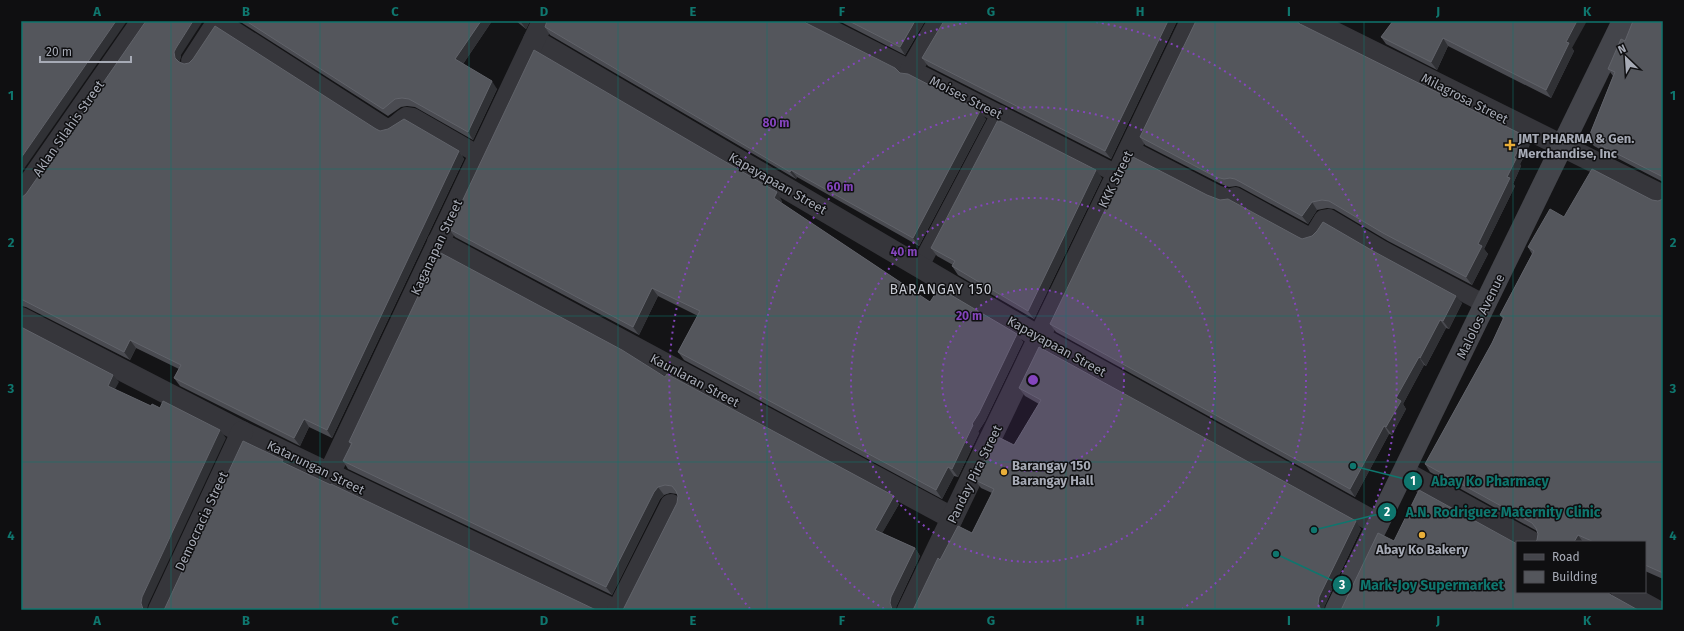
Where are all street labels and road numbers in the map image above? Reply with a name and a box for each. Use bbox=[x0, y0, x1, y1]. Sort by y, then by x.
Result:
street label: Milagrosa Street bbox=[1419, 70, 1511, 127]
street label: Moises Street bbox=[927, 73, 1005, 122]
street label: Aklan Silahis Street bbox=[30, 77, 107, 179]
street label: KKK Street bbox=[1095, 148, 1136, 210]
street label: Kapayapaan Street bbox=[726, 149, 830, 218]
street label: Kaganapan Street bbox=[408, 197, 465, 297]
street label: Malolos Avenue bbox=[1453, 271, 1507, 361]
street label: Kapayapaan Street bbox=[1005, 313, 1109, 380]
street label: Kaunlaran Street bbox=[648, 351, 742, 410]
street label: Panday Pira Street bbox=[944, 422, 1005, 526]
street label: Katarungan Street bbox=[265, 437, 367, 498]
street label: Democracia Street bbox=[172, 469, 231, 573]

